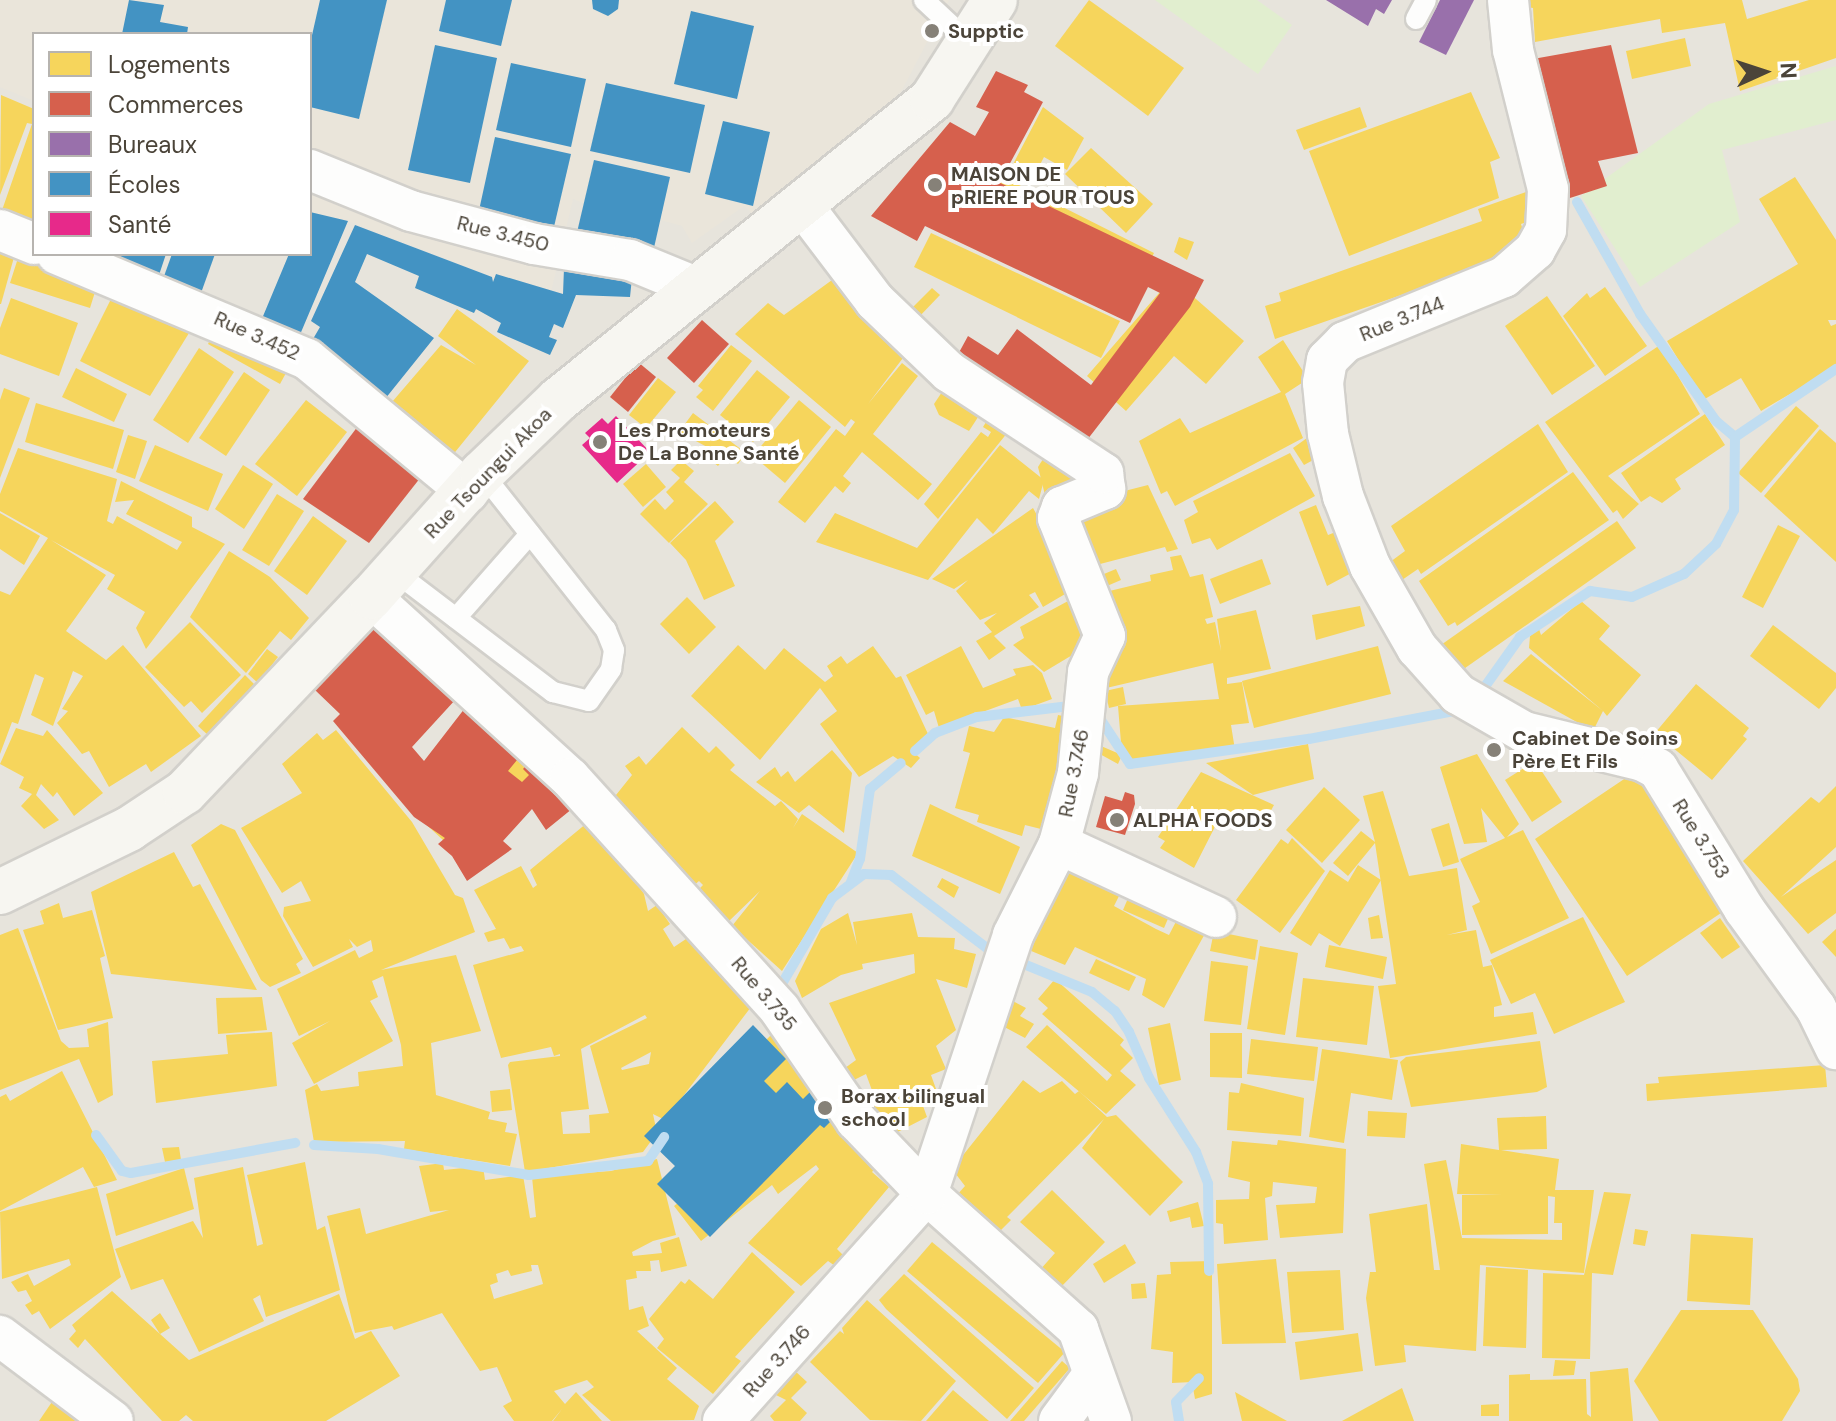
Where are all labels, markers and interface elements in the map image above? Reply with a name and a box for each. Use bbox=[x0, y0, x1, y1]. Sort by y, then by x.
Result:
place label: Supptic bbox=[948, 19, 1024, 43]
marker: Supptic bbox=[923, 22, 941, 40]
legend bbox=[32, 32, 312, 256]
north arrow bbox=[1724, 32, 1804, 112]
text: Logements bbox=[108, 49, 231, 80]
text: N bbox=[1774, 62, 1803, 79]
text: Commerces bbox=[108, 89, 244, 120]
text: Bureaux bbox=[108, 129, 197, 160]
place label: MAISON DE pRIERE POUR TOUS bbox=[951, 162, 1135, 209]
text: Écoles bbox=[108, 169, 181, 200]
marker: MAISON DE pRIERE POUR TOUS bbox=[926, 176, 944, 194]
text: Santé bbox=[108, 209, 171, 240]
street label: Rue 3.450 bbox=[455, 211, 551, 257]
street label: Rue 3.744 bbox=[1356, 291, 1448, 347]
street label: Rue 3.452 bbox=[210, 306, 304, 366]
street label: Rue Tsoungui Akoa bbox=[419, 403, 557, 543]
place label: Les Promoteurs De La Bonne Santé bbox=[618, 418, 799, 465]
marker: Les Promoteurs De La Bonne Santé bbox=[589, 431, 611, 453]
place label: Cabinet De Soins Père Et Fils bbox=[1512, 726, 1678, 773]
street label: Rue 3.746 bbox=[1054, 727, 1094, 819]
marker: Cabinet De Soins Père Et Fils bbox=[1483, 739, 1505, 761]
street label: Rue 3.753 bbox=[1667, 795, 1735, 883]
place label: ALPHA FOODS bbox=[1133, 808, 1272, 832]
marker: ALPHA FOODS bbox=[1108, 811, 1126, 829]
street label: Rue 3.735 bbox=[726, 952, 802, 1036]
place label: Borax bilingual school bbox=[841, 1084, 985, 1131]
marker: Borax bilingual school bbox=[816, 1099, 834, 1117]
street label: Rue 3.746 bbox=[738, 1320, 816, 1402]

